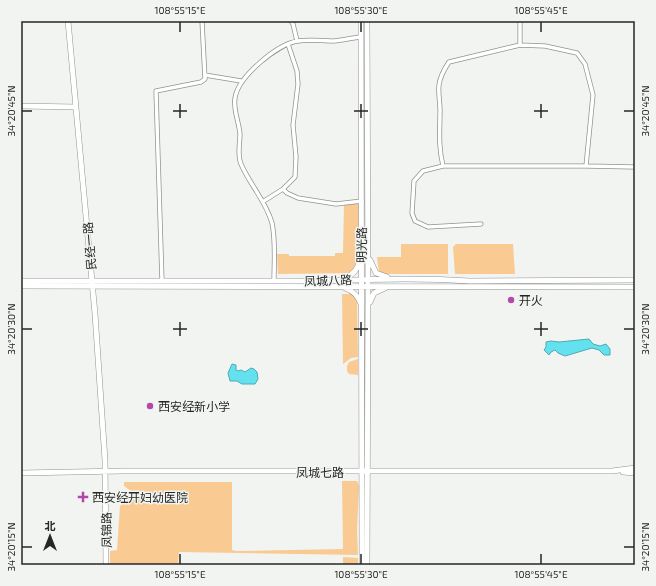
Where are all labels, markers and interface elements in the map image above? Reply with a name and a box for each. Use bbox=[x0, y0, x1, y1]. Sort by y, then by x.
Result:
text: 108°55'15"E bbox=[155, 4, 206, 16]
text: 108°55'30"E bbox=[334, 4, 388, 16]
text: 108°55'45"E bbox=[515, 4, 568, 16]
text: 34°20'45"N bbox=[5, 86, 17, 136]
text: 34°20'45"N bbox=[639, 86, 651, 136]
street label: 民经一路 bbox=[80, 221, 98, 271]
street label: 明光路 bbox=[354, 227, 368, 263]
street label: 凤城八路 bbox=[304, 272, 352, 288]
place label: 开火 bbox=[519, 293, 543, 307]
marker: 开火 bbox=[506, 295, 516, 305]
text: 34°20'30"N bbox=[5, 303, 17, 355]
text: 34°20'30"N bbox=[639, 303, 651, 355]
place label: 西安经新小学 bbox=[158, 399, 230, 413]
marker: 西安经新小学 bbox=[145, 401, 155, 411]
street label: 凤城七路 bbox=[296, 465, 344, 479]
place label: 西安经开妇幼医院 bbox=[92, 490, 188, 504]
marker: 西安经开妇幼医院 bbox=[77, 491, 89, 503]
street label: 凤锦路 bbox=[99, 512, 113, 548]
north arrow bbox=[30, 516, 70, 556]
text: 北 bbox=[45, 519, 56, 532]
text: 34°20'15"N bbox=[5, 523, 17, 572]
text: 34°20'15"N bbox=[639, 523, 651, 572]
text: 108°55'15"E bbox=[155, 568, 206, 580]
text: 108°55'30"E bbox=[334, 568, 388, 580]
text: 108°55'45"E bbox=[515, 568, 568, 580]

